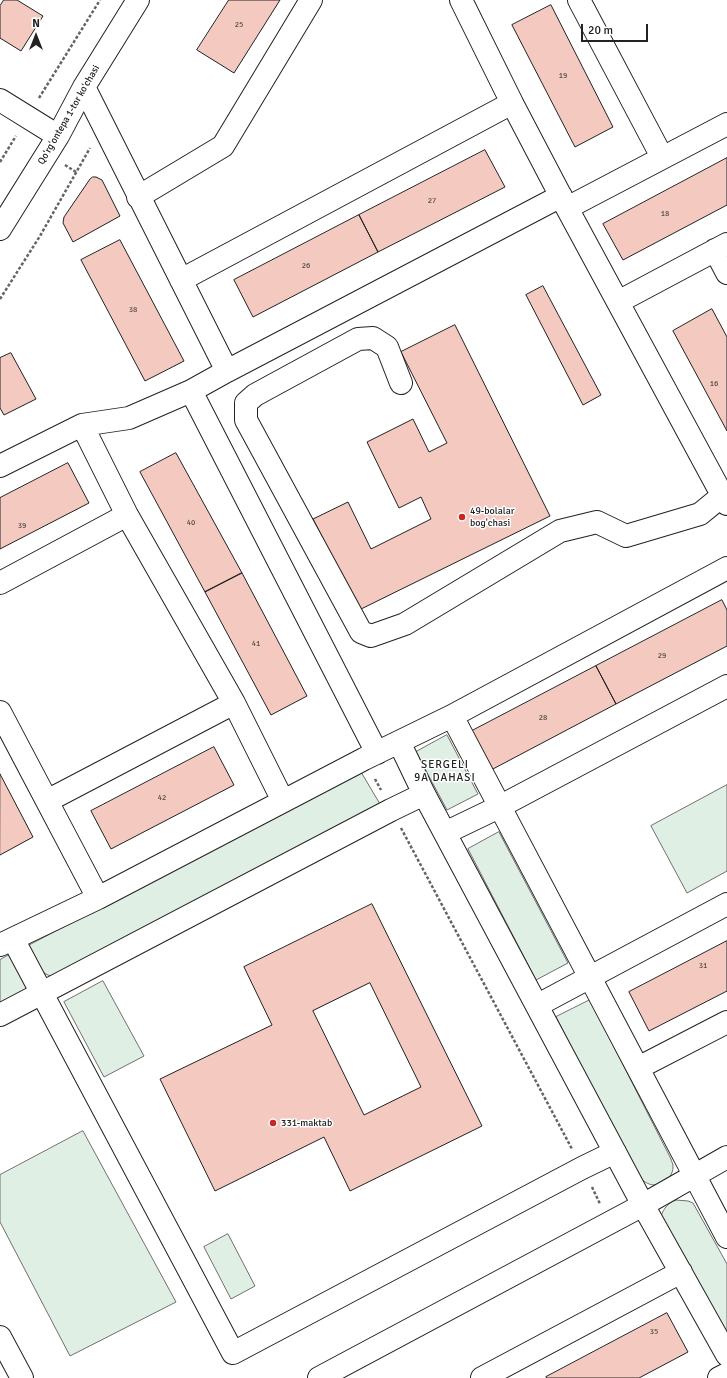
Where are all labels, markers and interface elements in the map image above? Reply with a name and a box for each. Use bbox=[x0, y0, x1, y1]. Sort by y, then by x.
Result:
north arrow bbox=[16, 16, 56, 56]
scale bar bbox=[583, 16, 650, 42]
text: N bbox=[32, 17, 40, 30]
house number: 25 bbox=[235, 20, 243, 30]
text: 20 m bbox=[588, 23, 613, 38]
street label: Qoʻrgʻontepa 1-tor koʻchasi bbox=[36, 63, 102, 167]
house number: 19 bbox=[559, 71, 567, 81]
house number: 27 bbox=[428, 196, 436, 206]
house number: 18 bbox=[661, 209, 669, 219]
house number: 26 bbox=[302, 261, 310, 271]
house number: 38 bbox=[129, 305, 137, 315]
house number: 16 bbox=[710, 379, 718, 389]
place label: 49-bolalar bog'chasi bbox=[470, 505, 514, 528]
marker: 49-bolalar bog'chasi bbox=[457, 512, 467, 522]
house number: 40 bbox=[187, 518, 195, 528]
house number: 39 bbox=[18, 521, 26, 531]
house number: 41 bbox=[252, 639, 260, 649]
house number: 29 bbox=[658, 651, 666, 661]
house number: 28 bbox=[539, 713, 547, 723]
district label: SERGELI 9A DAHASI bbox=[414, 758, 476, 784]
house number: 42 bbox=[158, 793, 166, 803]
house number: 31 bbox=[699, 961, 707, 971]
place label: 331-maktab bbox=[281, 1117, 332, 1129]
marker: 331-maktab bbox=[268, 1118, 278, 1128]
house number: 35 bbox=[650, 1327, 658, 1337]

